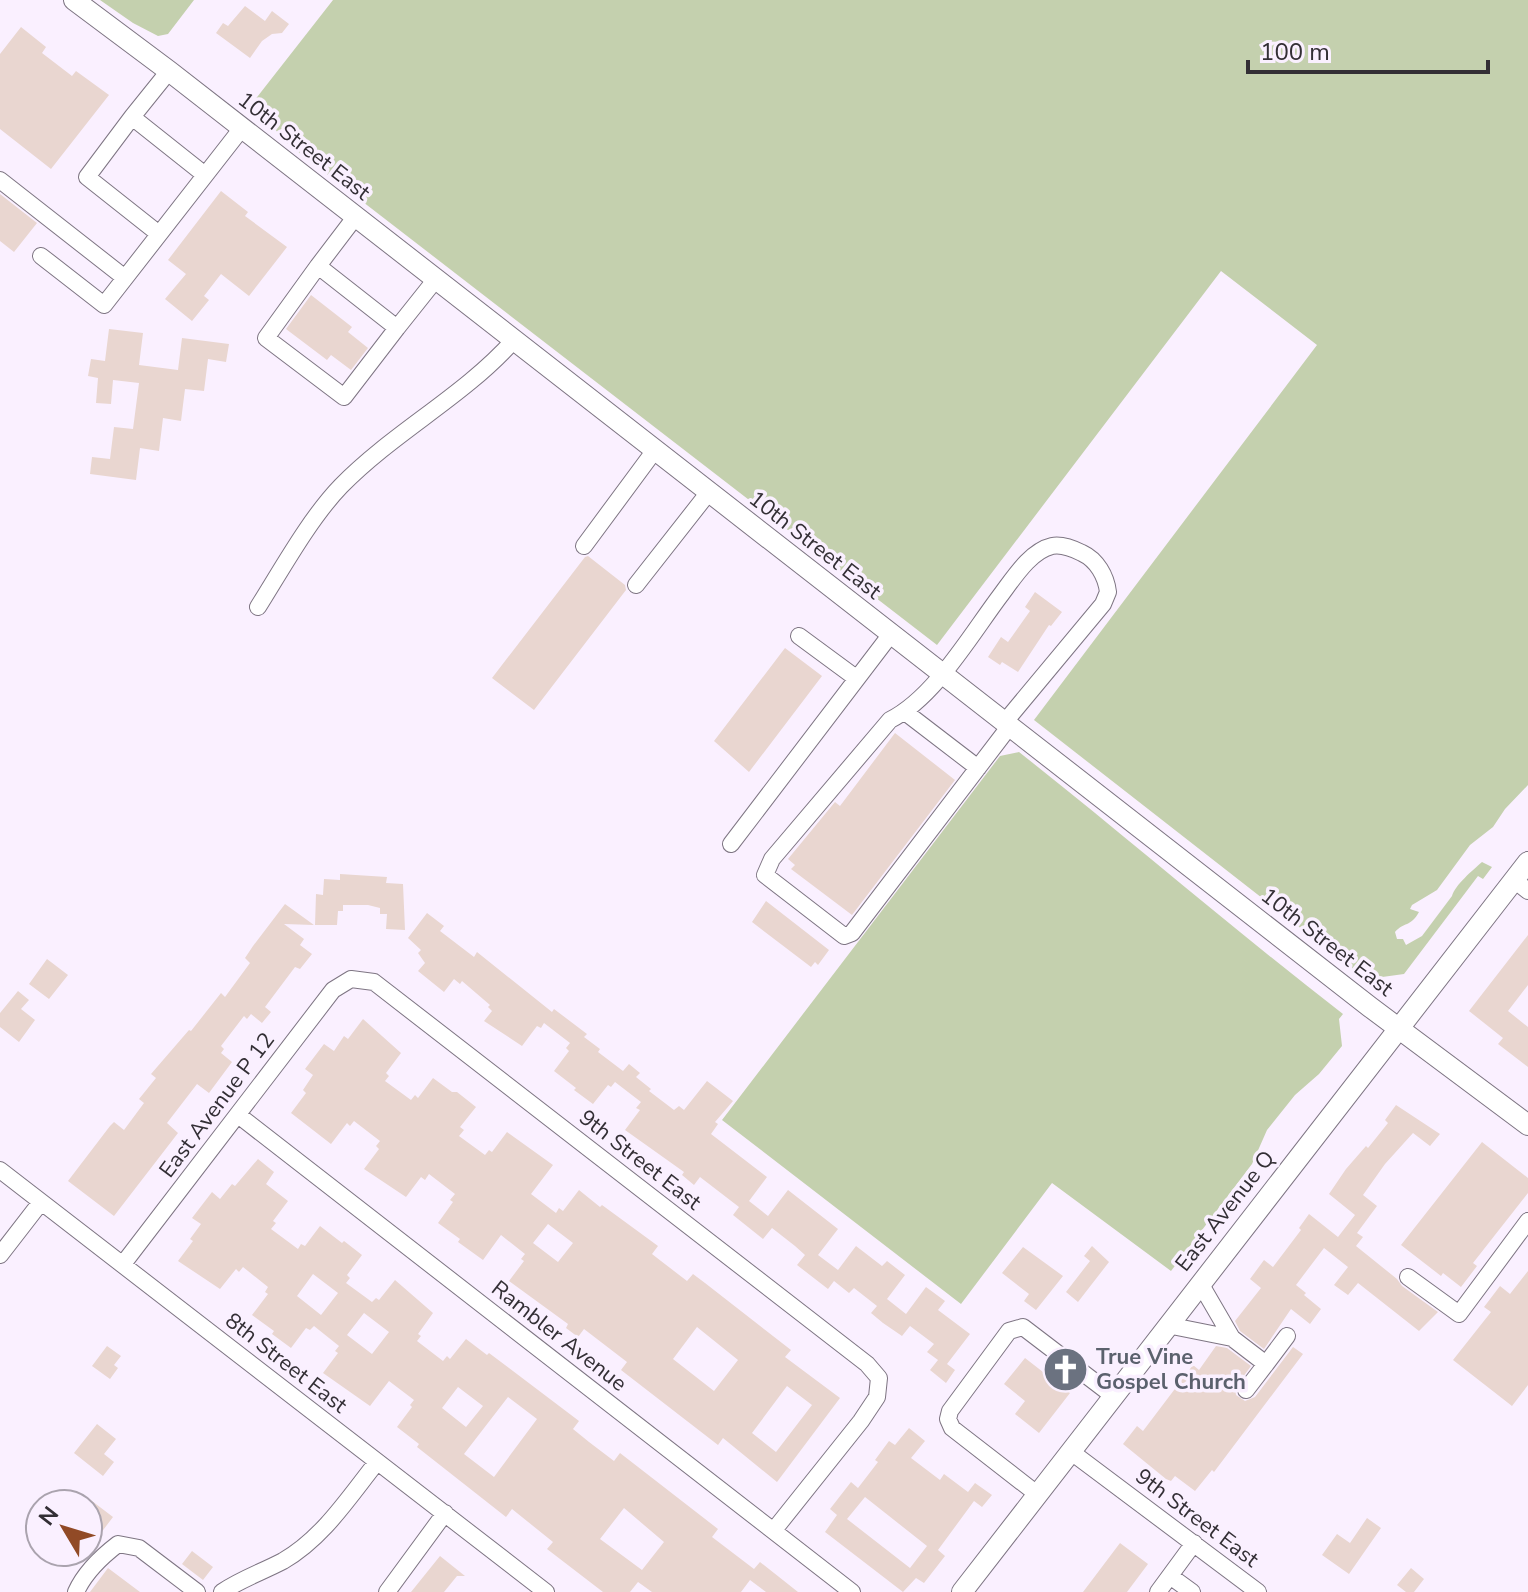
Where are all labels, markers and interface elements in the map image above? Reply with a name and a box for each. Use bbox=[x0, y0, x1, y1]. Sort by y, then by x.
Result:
scale bar bbox=[1248, 24, 1488, 74]
text: 100 m bbox=[1260, 36, 1330, 68]
street label: 10th Street East bbox=[232, 85, 377, 207]
street label: 10th Street East bbox=[743, 484, 888, 606]
street label: 10th Street East bbox=[1255, 881, 1400, 1003]
street label: East Avenue P 12 bbox=[152, 1026, 282, 1184]
street label: 9th Street East bbox=[573, 1103, 707, 1217]
street label: East Avenue Q bbox=[1168, 1144, 1282, 1278]
street label: Rambler Avenue bbox=[485, 1274, 633, 1398]
street label: 8th Street East bbox=[219, 1306, 353, 1420]
place label: True Vine Gospel Church bbox=[1096, 1342, 1246, 1397]
church icon: True Vine Gospel Church bbox=[1041, 1346, 1089, 1394]
street label: 9th Street East bbox=[1129, 1462, 1265, 1574]
north arrow bbox=[24, 1488, 104, 1568]
text: N bbox=[32, 1501, 66, 1532]

